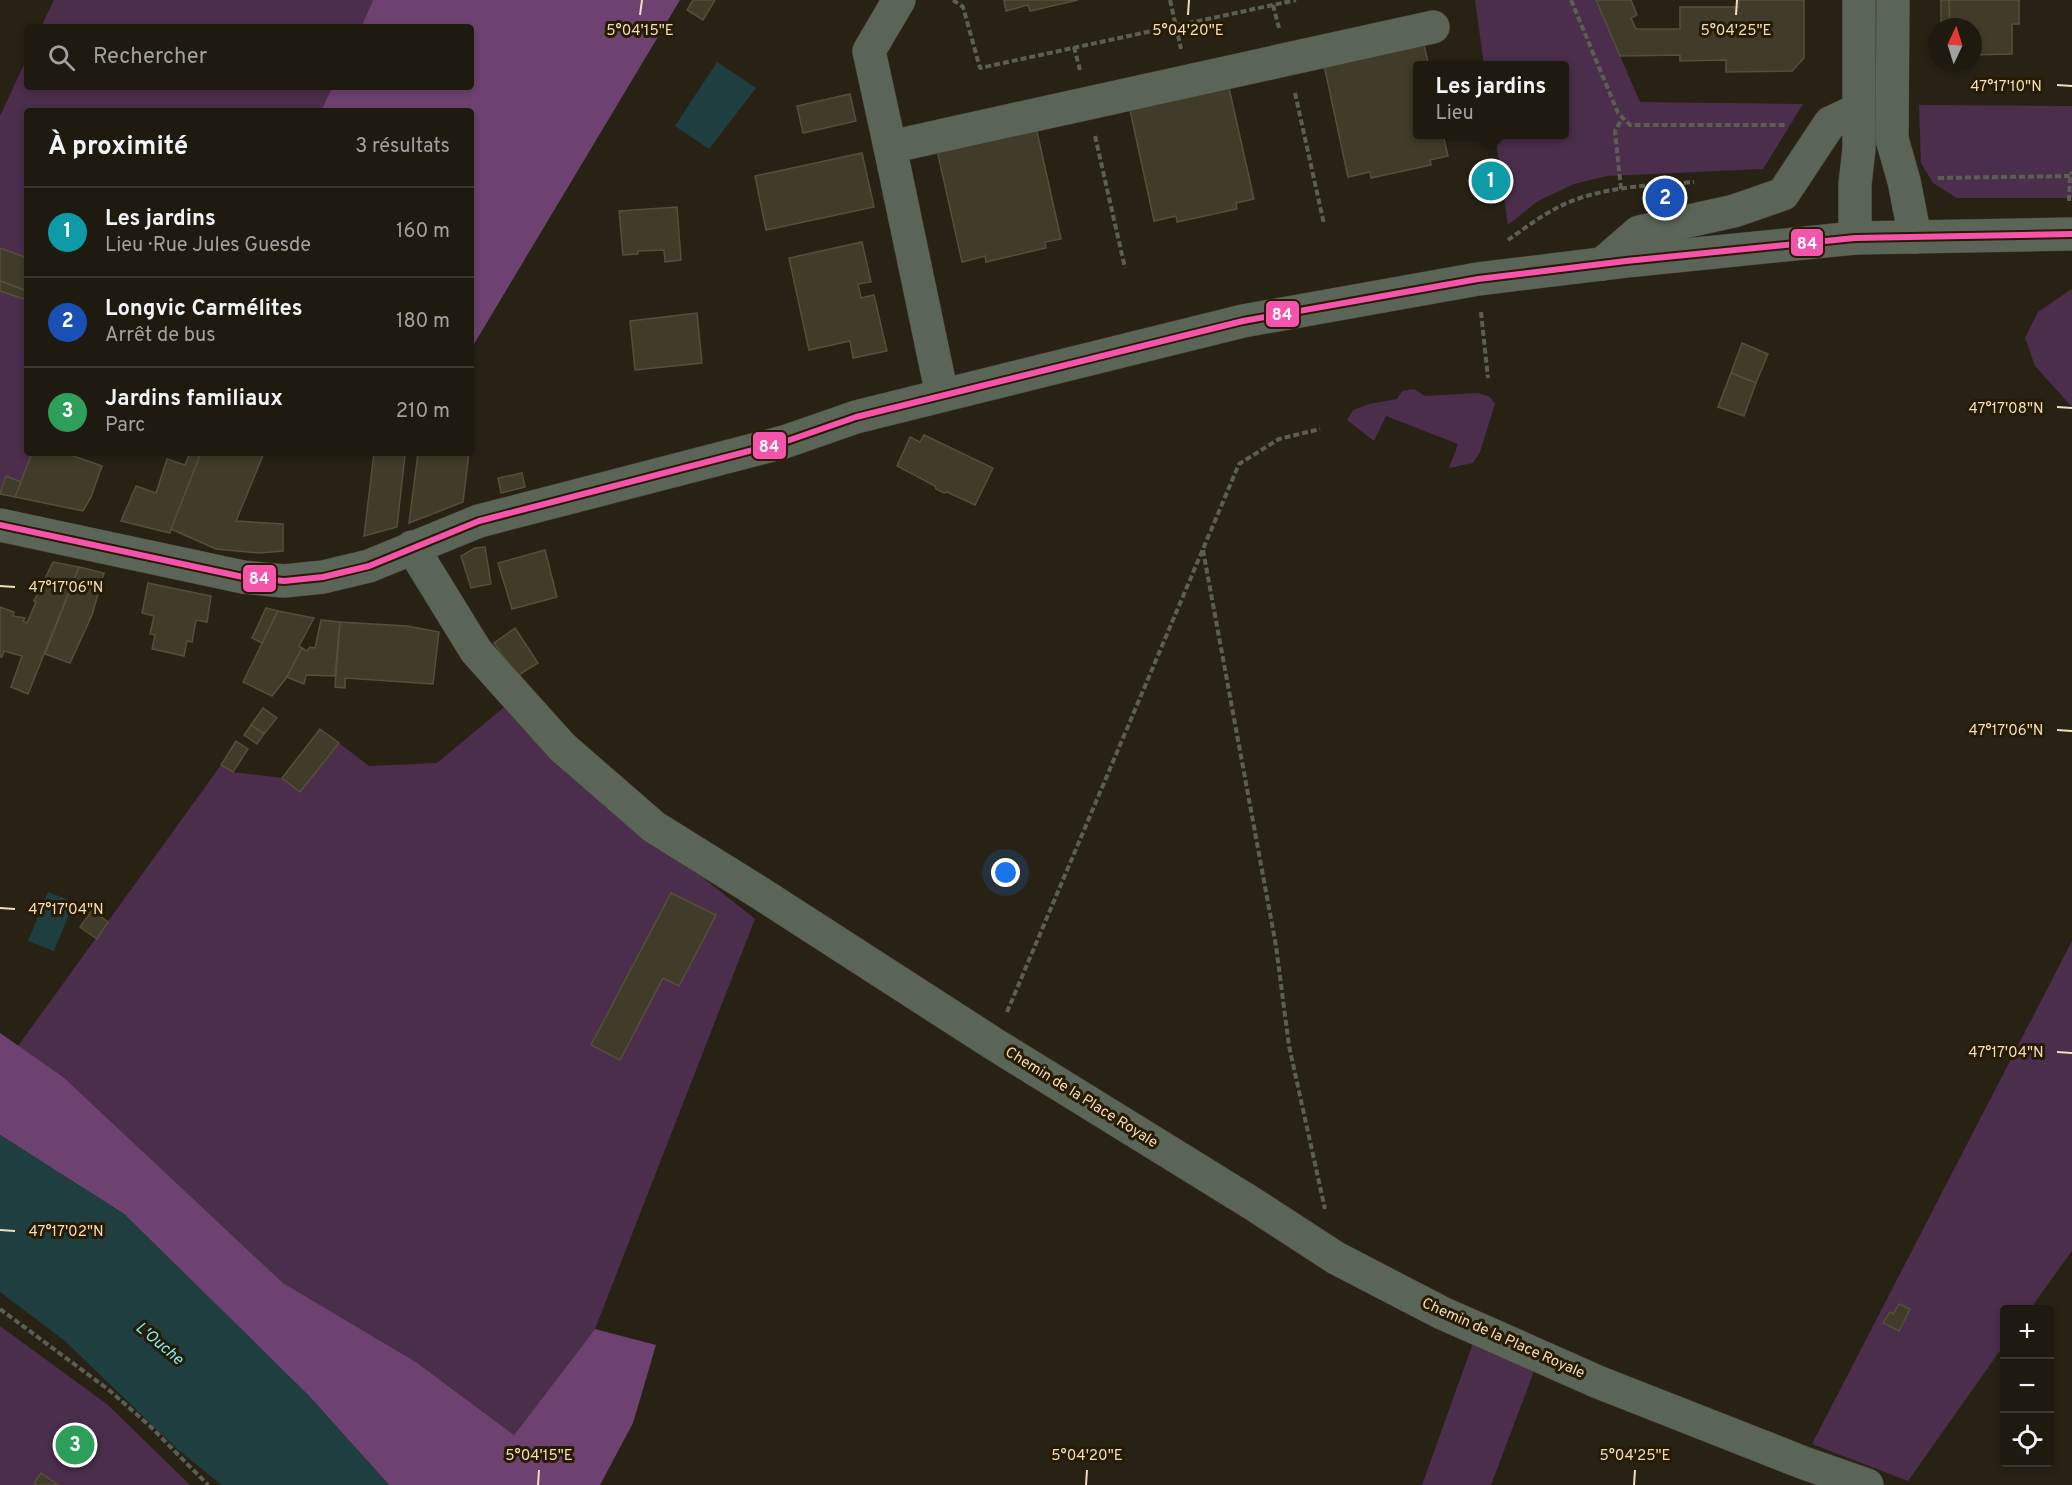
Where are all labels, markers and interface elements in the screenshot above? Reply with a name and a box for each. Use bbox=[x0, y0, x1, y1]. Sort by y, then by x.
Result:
north arrow bbox=[1928, 18, 1982, 72]
text: 5°04'15"E bbox=[606, 22, 674, 41]
text: 5°04'20"E bbox=[1152, 22, 1224, 41]
text: 5°04'25"E bbox=[1700, 22, 1772, 41]
search box bbox=[24, 24, 474, 90]
icon: search bbox=[45, 41, 78, 74]
text: Rechercher bbox=[93, 44, 207, 71]
popup bbox=[1413, 61, 1569, 139]
text: Les jardins bbox=[1436, 74, 1546, 101]
text: 47°17'10"N bbox=[1970, 78, 2042, 97]
text: Lieu bbox=[1436, 101, 1474, 127]
text: À proximité bbox=[48, 131, 188, 164]
text: 3 résultats bbox=[355, 134, 450, 160]
pin: 1 bbox=[1472, 158, 1510, 204]
pin: 2 bbox=[1646, 176, 1684, 220]
text: Les jardins bbox=[105, 206, 216, 233]
text: 1 bbox=[64, 219, 72, 245]
text: 160 m bbox=[396, 219, 450, 245]
line badge: 84 bbox=[1790, 228, 1824, 257]
text: Lieu · Rue Jules Guesde bbox=[105, 233, 311, 259]
text: 84 bbox=[1797, 235, 1817, 255]
text: Longvic Carmélites bbox=[105, 296, 302, 323]
line badge: 84 bbox=[1265, 300, 1300, 328]
text: 84 bbox=[1272, 306, 1292, 326]
text: 2 bbox=[61, 309, 74, 335]
text: 180 m bbox=[396, 309, 450, 335]
text: Arrêt de bus bbox=[105, 323, 216, 349]
text: Jardins familiaux bbox=[105, 386, 283, 413]
text: 3 bbox=[62, 399, 74, 425]
text: 210 m bbox=[396, 399, 450, 425]
text: 47°17'08"N bbox=[1968, 400, 2044, 419]
text: Parc bbox=[105, 413, 145, 439]
line badge: 84 bbox=[752, 431, 787, 460]
text: 84 bbox=[759, 438, 779, 458]
line badge: 84 bbox=[242, 564, 277, 593]
text: 84 bbox=[249, 570, 269, 590]
text: 47°17'06"N bbox=[29, 579, 103, 598]
text: 47°17'06"N bbox=[1969, 722, 2043, 741]
your location bbox=[991, 858, 1020, 887]
text: 47°17'04"N bbox=[28, 901, 104, 920]
street label: Chemin de la Place Royale bbox=[1001, 1043, 1161, 1153]
text: 47°17'04"N bbox=[1968, 1044, 2044, 1063]
text: 47°17'02"N bbox=[28, 1223, 104, 1242]
street label: Chemin de la Place Royale bbox=[1418, 1294, 1588, 1384]
map controls bbox=[2000, 1305, 2054, 1467]
button: + bbox=[2000, 1305, 2054, 1359]
water label: L'Ouche bbox=[131, 1318, 188, 1370]
button: − bbox=[2000, 1359, 2054, 1413]
button: locate bbox=[2000, 1413, 2054, 1467]
pin: 3 bbox=[56, 1422, 94, 1468]
text: 5°04'15"E bbox=[505, 1447, 573, 1466]
text: 5°04'20"E bbox=[1051, 1447, 1123, 1466]
text: 5°04'25"E bbox=[1599, 1447, 1671, 1466]

